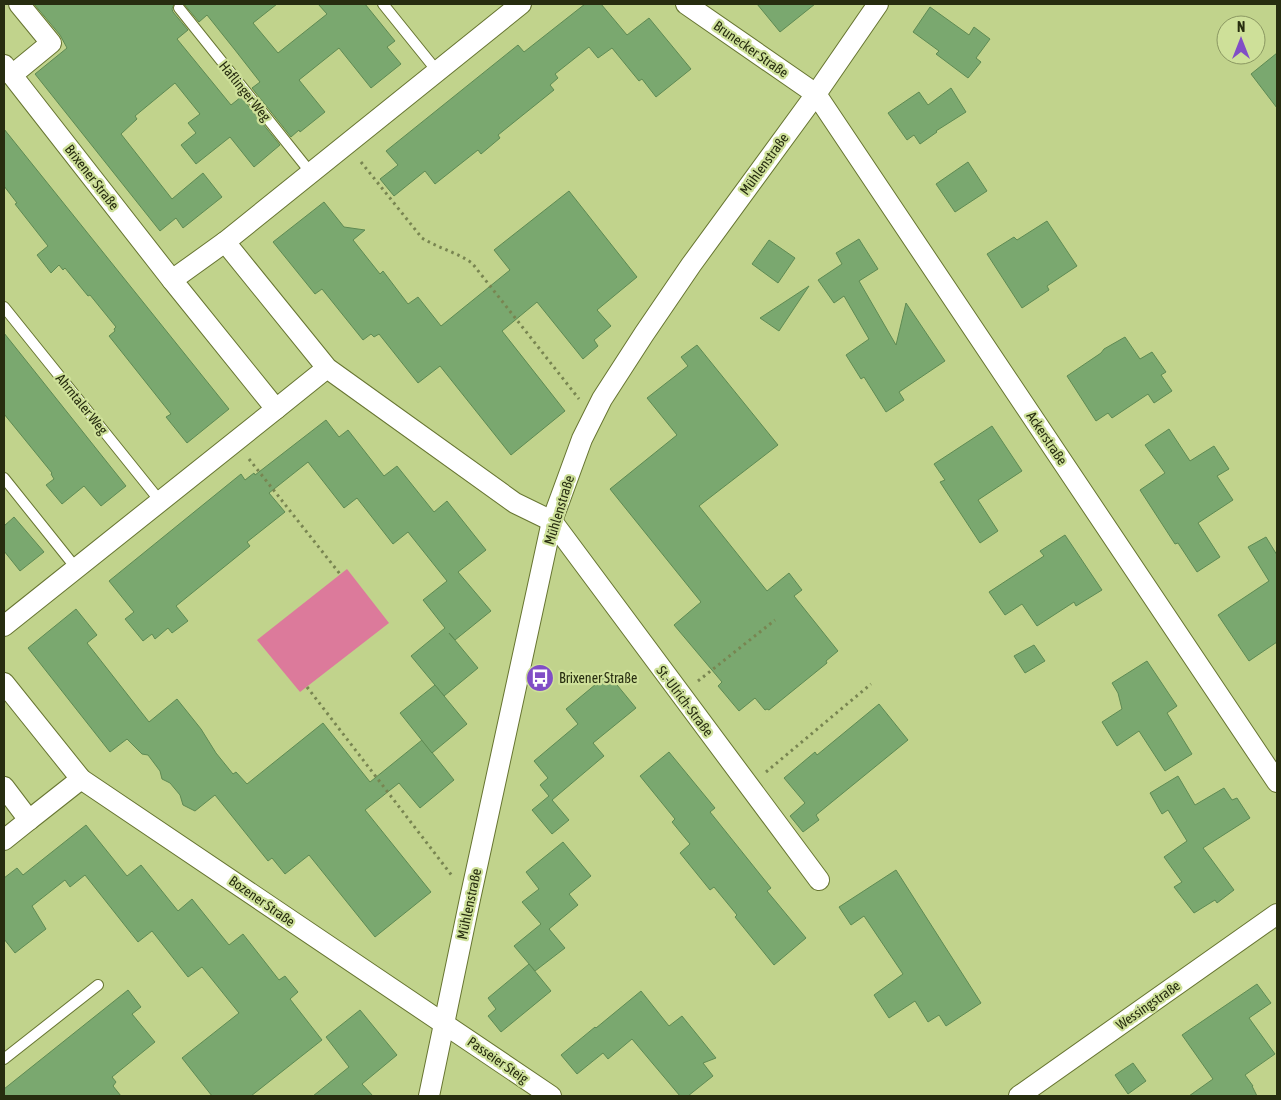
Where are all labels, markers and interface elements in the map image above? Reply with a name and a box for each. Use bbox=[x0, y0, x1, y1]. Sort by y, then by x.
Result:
north arrow bbox=[1216, 15, 1266, 65]
street label: Brunecker Straße bbox=[711, 17, 791, 81]
text: N bbox=[1237, 19, 1245, 35]
street label: Haflinger Weg bbox=[216, 58, 274, 124]
street label: Mühlenstraße bbox=[736, 130, 792, 198]
street label: Brixener Straße bbox=[62, 141, 122, 213]
street label: Ahrntaler Weg bbox=[53, 371, 111, 437]
street label: Ackerstraße bbox=[1023, 408, 1071, 468]
street label: Mühlenstraße bbox=[541, 473, 577, 547]
bus stop icon: Brixener Straße bbox=[525, 663, 555, 693]
street label: St.-Ulrich-Straße bbox=[653, 663, 717, 739]
place label: Brixener Straße bbox=[559, 670, 637, 686]
street label: Mühlenstraße bbox=[454, 867, 484, 941]
street label: Bozener Straße bbox=[226, 872, 298, 930]
street label: Wessingstraße bbox=[1113, 977, 1183, 1033]
street label: Passeier Steig bbox=[465, 1033, 531, 1087]

